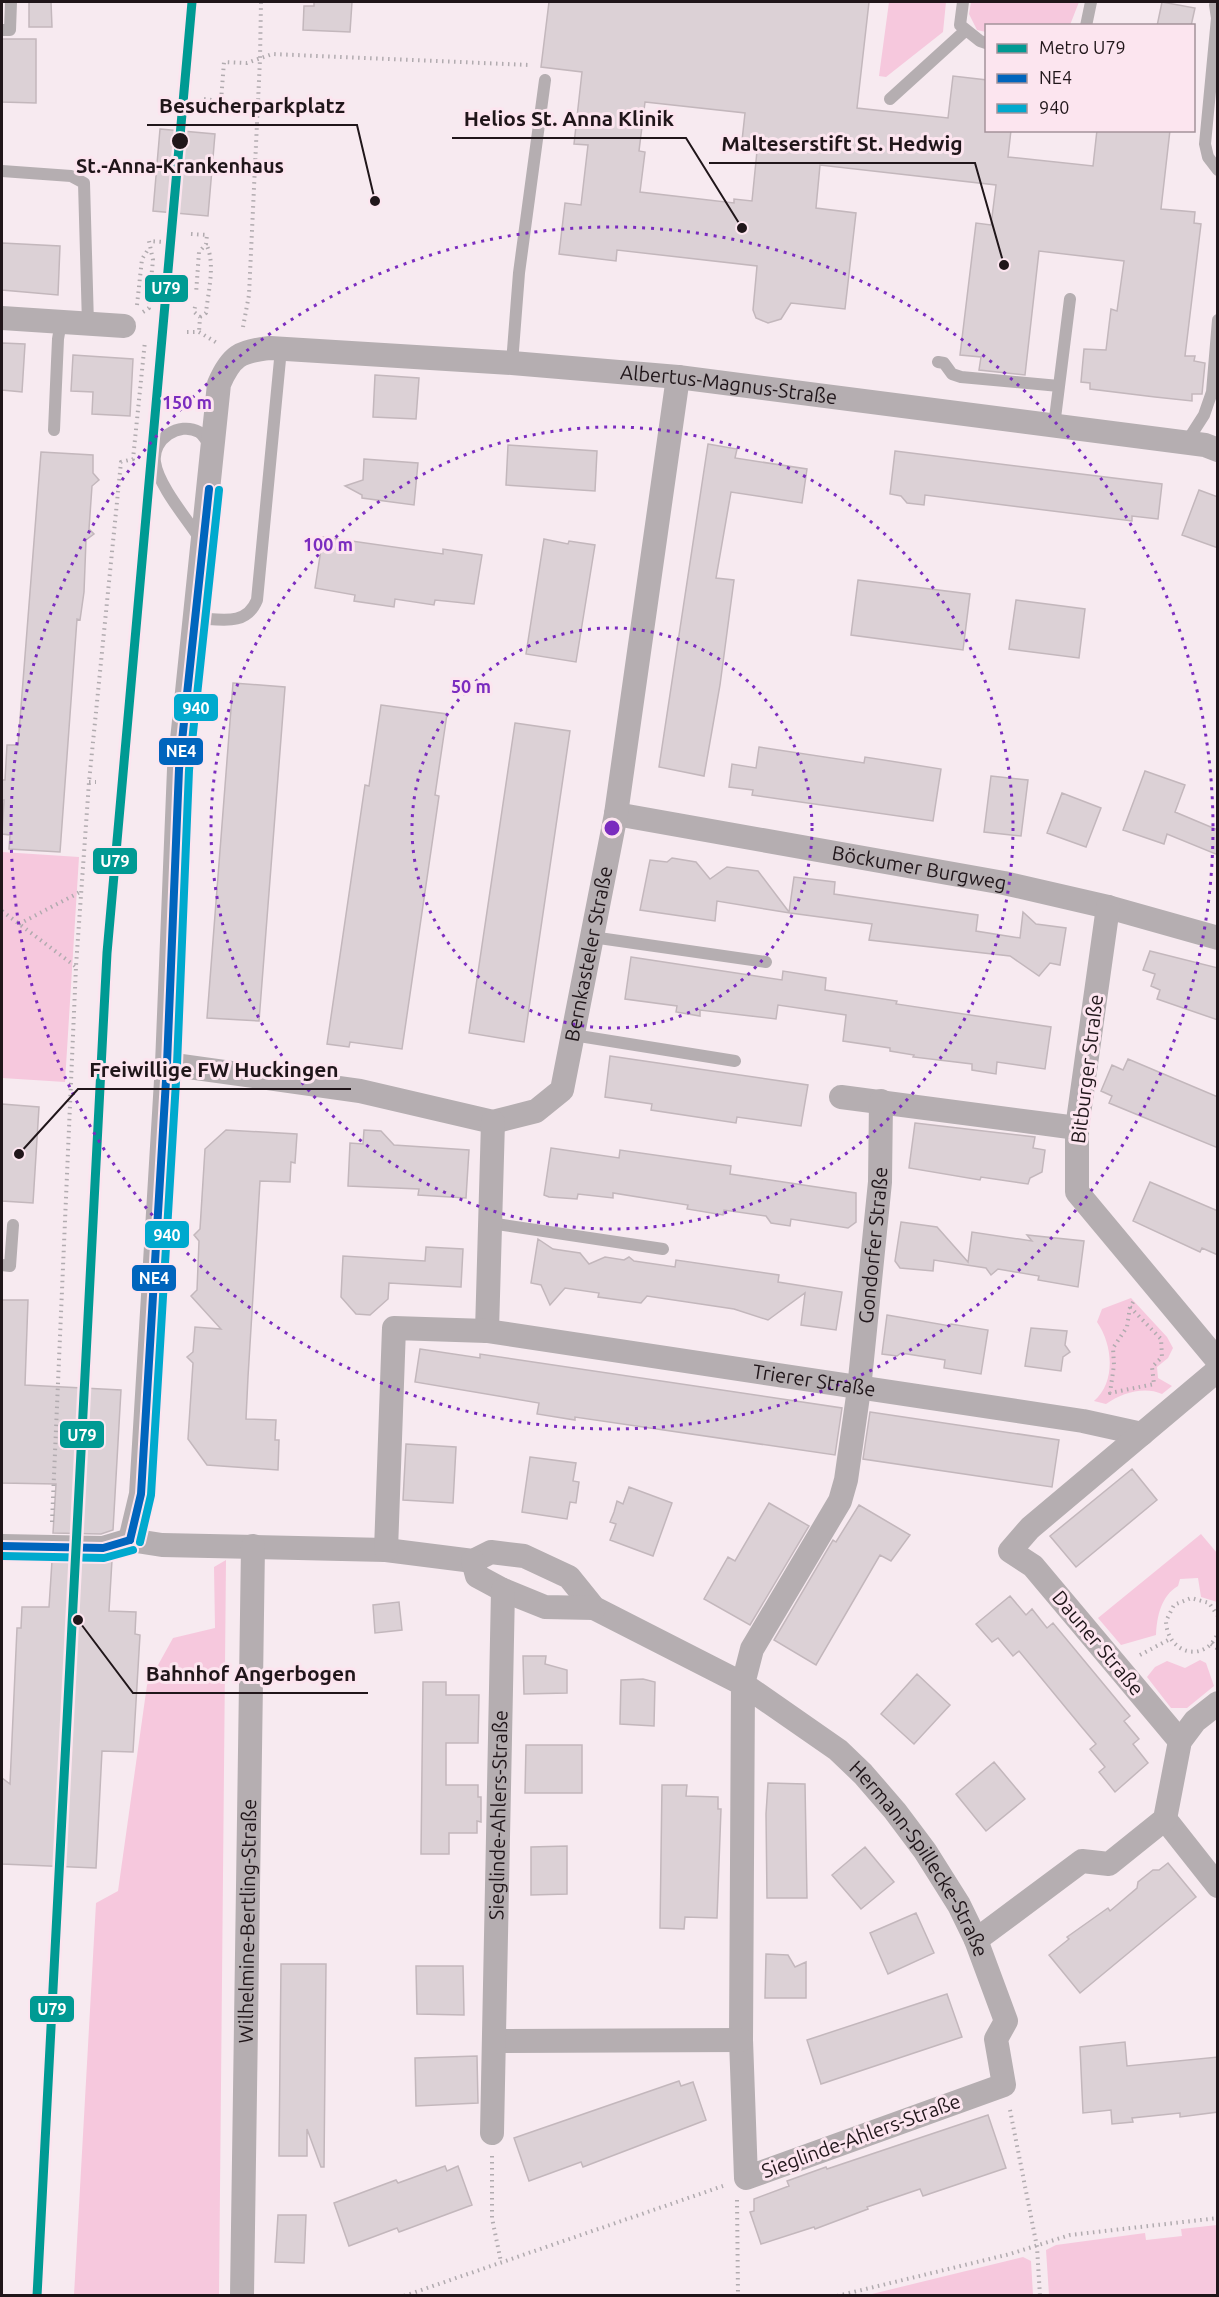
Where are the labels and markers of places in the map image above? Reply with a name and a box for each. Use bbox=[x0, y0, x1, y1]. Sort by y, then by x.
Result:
callout: Besucherparkplatz bbox=[147, 86, 357, 125]
callout: Helios St. Anna Klinik bbox=[452, 99, 686, 138]
callout: Malteserstift St. Hedwig bbox=[709, 124, 975, 163]
marker: St.-Anna-Krankenhaus bbox=[170, 131, 190, 151]
place label: St.-Anna-Krankenhaus bbox=[76, 154, 284, 177]
centre of rings bbox=[602, 818, 622, 838]
callout: Freiwillige FW Huckingen bbox=[78, 1050, 351, 1089]
callout: Bahnhof Angerbogen bbox=[133, 1654, 368, 1693]

